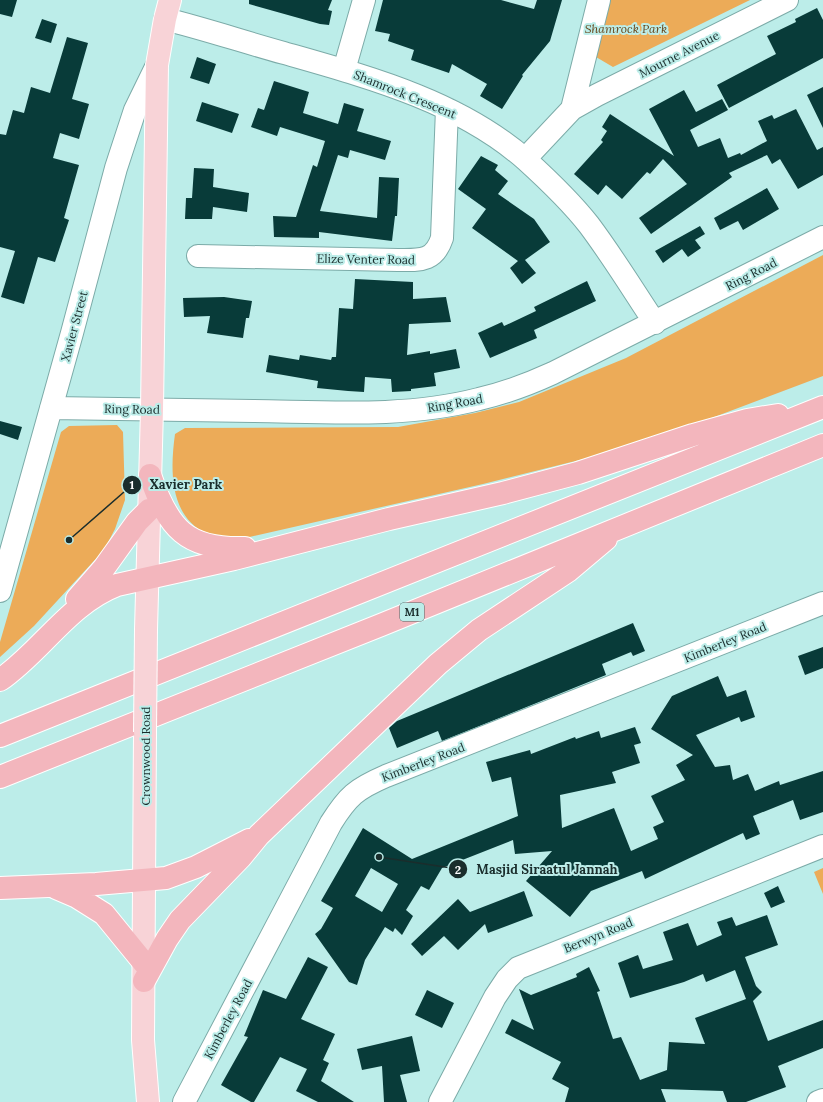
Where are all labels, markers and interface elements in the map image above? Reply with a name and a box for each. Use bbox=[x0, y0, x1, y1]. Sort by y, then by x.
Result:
park label: Shamrock Park bbox=[585, 21, 667, 36]
street label: Mourne Avenue bbox=[636, 27, 722, 81]
street label: Shamrock Crescent bbox=[352, 67, 459, 122]
street label: Elize Venter Road bbox=[317, 251, 415, 267]
street label: Ring Road bbox=[723, 255, 779, 293]
street label: Xavier Street bbox=[57, 289, 91, 363]
street label: Ring Road bbox=[426, 391, 484, 415]
street label: Ring Road bbox=[104, 401, 160, 417]
callout: Xavier Park bbox=[122, 472, 230, 497]
text: Xavier Park bbox=[150, 476, 223, 493]
text: 1 bbox=[130, 477, 135, 492]
road number: M1 bbox=[400, 603, 424, 621]
street label: Kimberley Road bbox=[681, 619, 769, 665]
street label: Crownwood Road bbox=[138, 707, 153, 805]
street label: Kimberley Road bbox=[379, 739, 467, 785]
callout: Masjid Siraatul Jannah bbox=[448, 857, 626, 882]
text: Masjid Siraatul Jannah bbox=[476, 861, 618, 878]
text: 2 bbox=[455, 862, 461, 877]
street label: Berwyn Road bbox=[561, 914, 635, 956]
street label: Kimberley Road bbox=[201, 977, 255, 1061]

